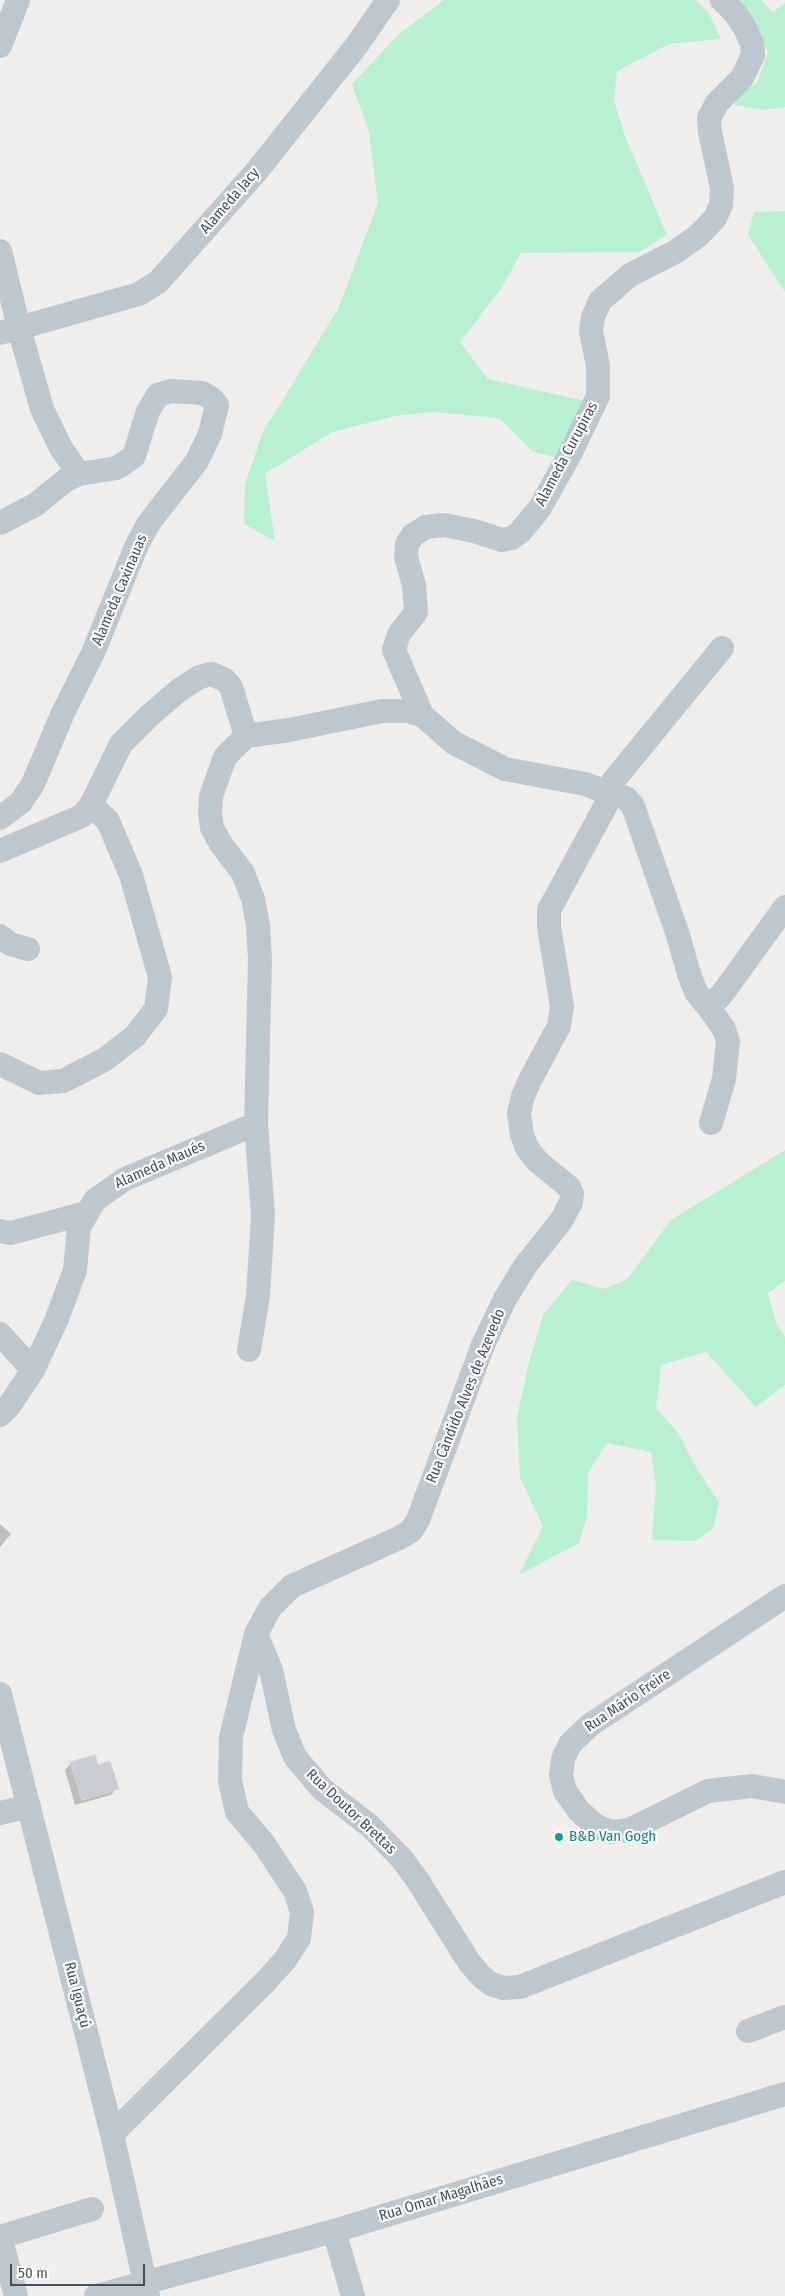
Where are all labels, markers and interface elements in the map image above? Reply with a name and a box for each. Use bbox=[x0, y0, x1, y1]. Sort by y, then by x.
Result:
street label: Alameda Jacy bbox=[196, 164, 264, 238]
street label: Alameda Curupiras bbox=[532, 399, 602, 509]
street label: Alameda Caxinauas bbox=[88, 532, 152, 648]
street label: Alameda Maués bbox=[112, 1137, 208, 1193]
street label: Rua Cândido Alves de Azevedo bbox=[423, 1306, 509, 1486]
street label: Rua Mário Freire bbox=[582, 1666, 674, 1736]
street label: Rua Doutor Brettas bbox=[302, 1766, 400, 1858]
place label: B&B Van Gogh bbox=[569, 1828, 656, 1846]
marker: B&B Van Gogh bbox=[553, 1831, 565, 1843]
street label: Rua Iguaçú bbox=[60, 1960, 94, 2030]
street label: Rua Omar Magalhães bbox=[377, 2171, 505, 2225]
scale bar bbox=[12, 2254, 148, 2286]
text: 50 m bbox=[18, 2264, 48, 2282]

